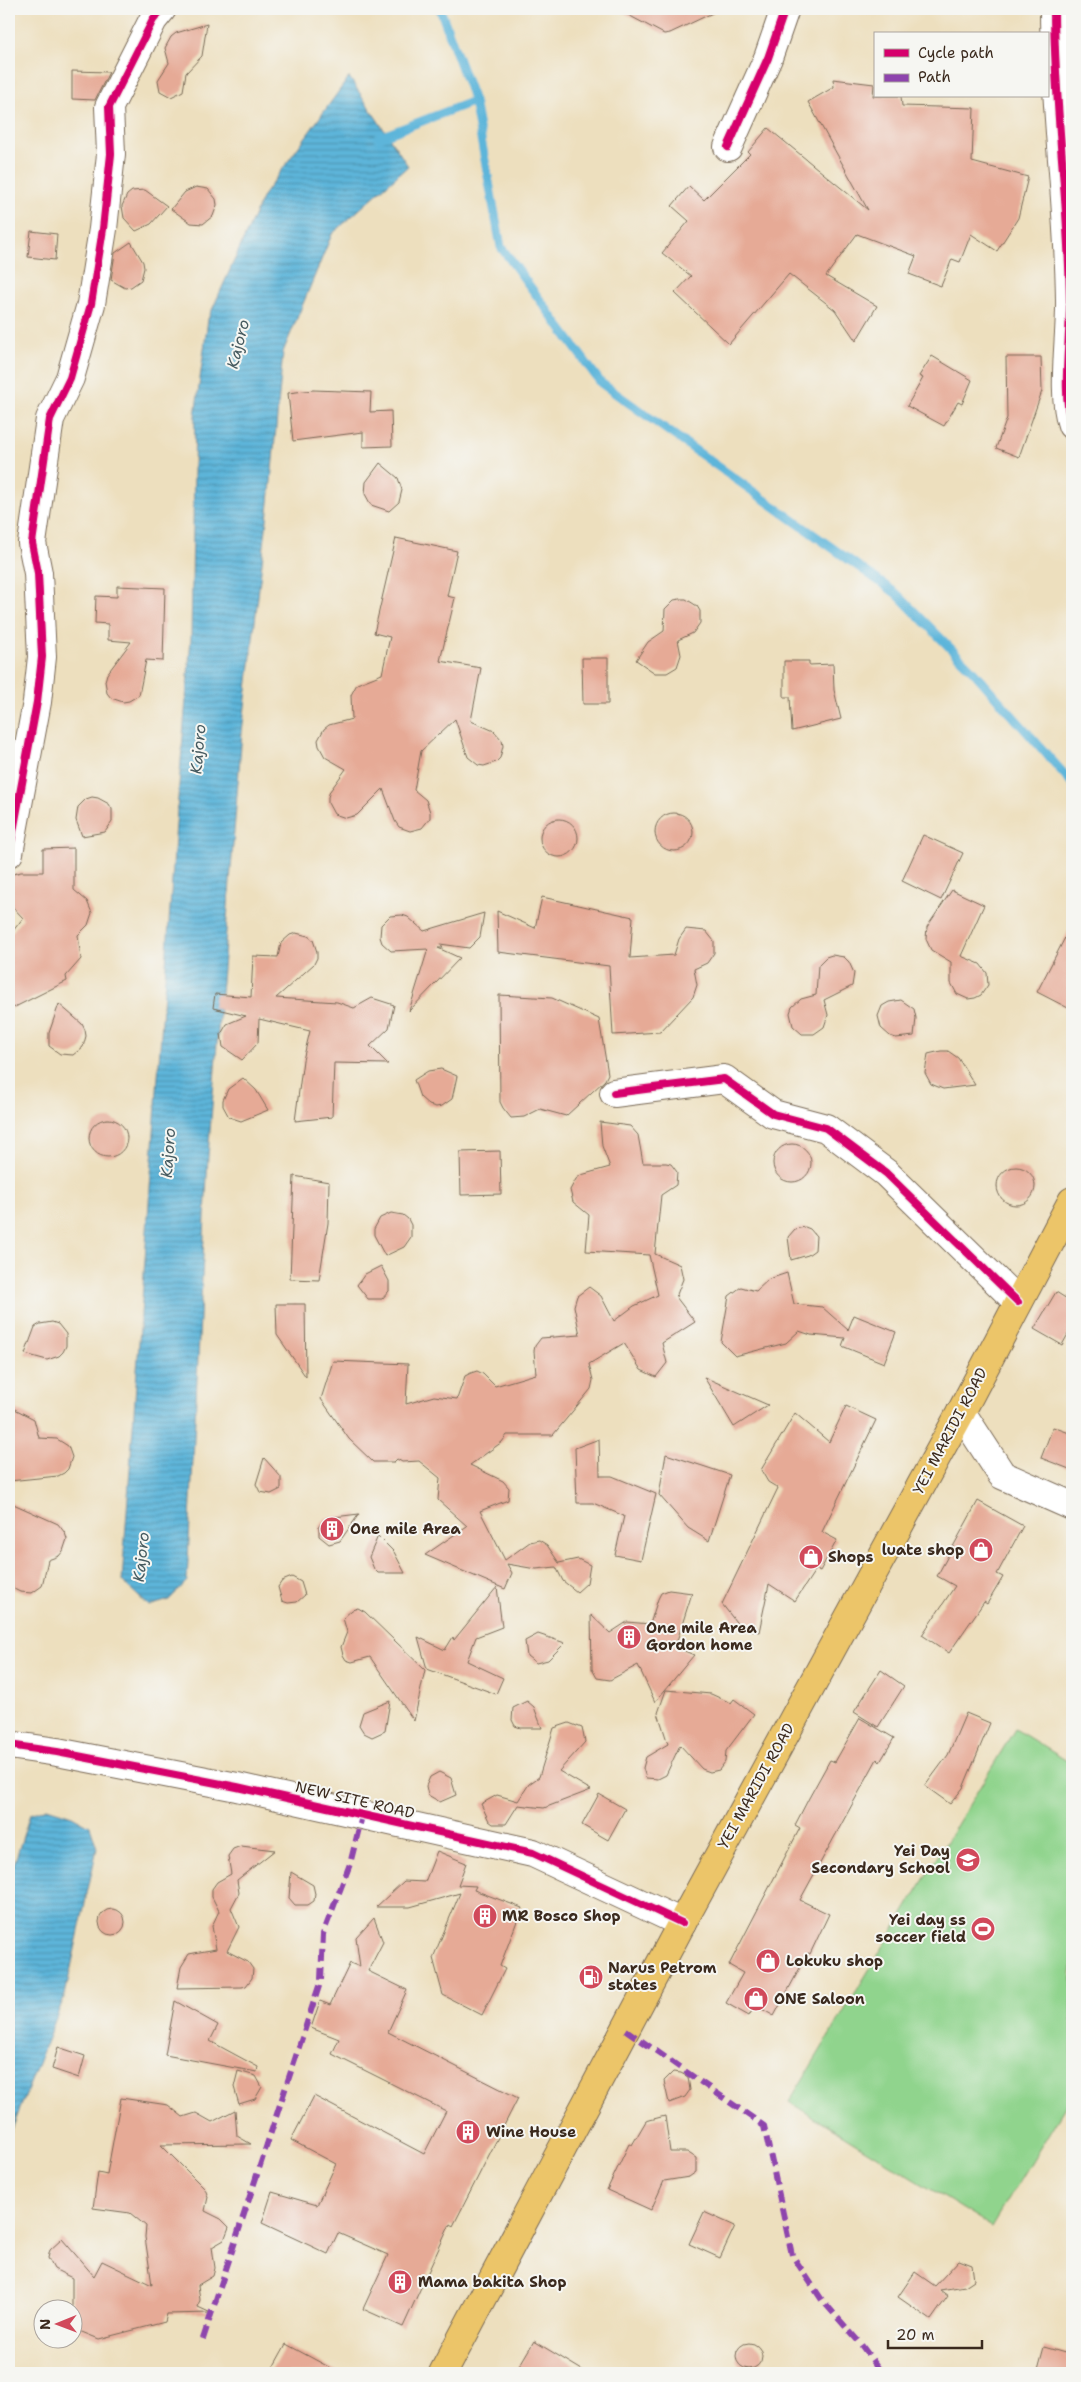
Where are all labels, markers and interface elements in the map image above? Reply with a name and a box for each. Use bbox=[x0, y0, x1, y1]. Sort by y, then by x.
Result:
legend bbox=[874, 32, 1048, 98]
text: Cycle path bbox=[918, 43, 994, 63]
text: Path bbox=[918, 67, 951, 87]
water label: Kajoro bbox=[222, 317, 254, 371]
water label: Kajoro bbox=[185, 723, 211, 775]
water label: Kajoro bbox=[156, 1127, 180, 1179]
street label: YEI MARIDI ROAD bbox=[908, 1364, 992, 1498]
building icon: One mile Area bbox=[319, 1516, 345, 1542]
place label: One mile Area bbox=[350, 1519, 461, 1539]
water label: Kajoro bbox=[128, 1531, 154, 1583]
shop icon: luate shop bbox=[968, 1537, 994, 1563]
place label: luate shop bbox=[882, 1540, 964, 1560]
shop icon: Shops bbox=[798, 1544, 824, 1570]
place label: Shops bbox=[828, 1547, 874, 1567]
place label: One mile Area Gordon home bbox=[646, 1618, 757, 1655]
building icon: One mile Area Gordon home bbox=[616, 1624, 642, 1650]
street label: YEI MARIDI ROAD bbox=[713, 1720, 799, 1852]
street label: NEW SITE ROAD bbox=[293, 1777, 417, 1823]
place label: Yei Day Secondary School bbox=[811, 1841, 950, 1878]
school or university icon: Yei Day Secondary School bbox=[955, 1847, 981, 1873]
building icon: MR Bosco Shop bbox=[472, 1903, 498, 1929]
place label: MR Bosco Shop bbox=[502, 1906, 621, 1926]
place label: Yei day ss soccer field bbox=[875, 1910, 966, 1947]
sports icon: Yei day ss soccer field bbox=[970, 1916, 996, 1942]
shop icon: Lokuku shop bbox=[755, 1948, 781, 1974]
place label: Lokuku shop bbox=[786, 1951, 883, 1971]
place label: Narus Petrom states bbox=[608, 1958, 717, 1995]
fuel station icon: Narus Petrom states bbox=[578, 1964, 604, 1990]
shop icon: ONE Saloon bbox=[743, 1986, 769, 2012]
place label: ONE Saloon bbox=[774, 1989, 865, 2009]
building icon: Wine House bbox=[455, 2119, 481, 2145]
place label: Wine House bbox=[486, 2122, 576, 2142]
building icon: Mama bakita Shop bbox=[387, 2269, 413, 2295]
place label: Mama bakita Shop bbox=[418, 2272, 567, 2292]
north arrow bbox=[32, 2300, 82, 2350]
scale bar bbox=[888, 2317, 982, 2349]
text: N bbox=[36, 2319, 54, 2330]
text: 20 m bbox=[896, 2325, 935, 2345]

